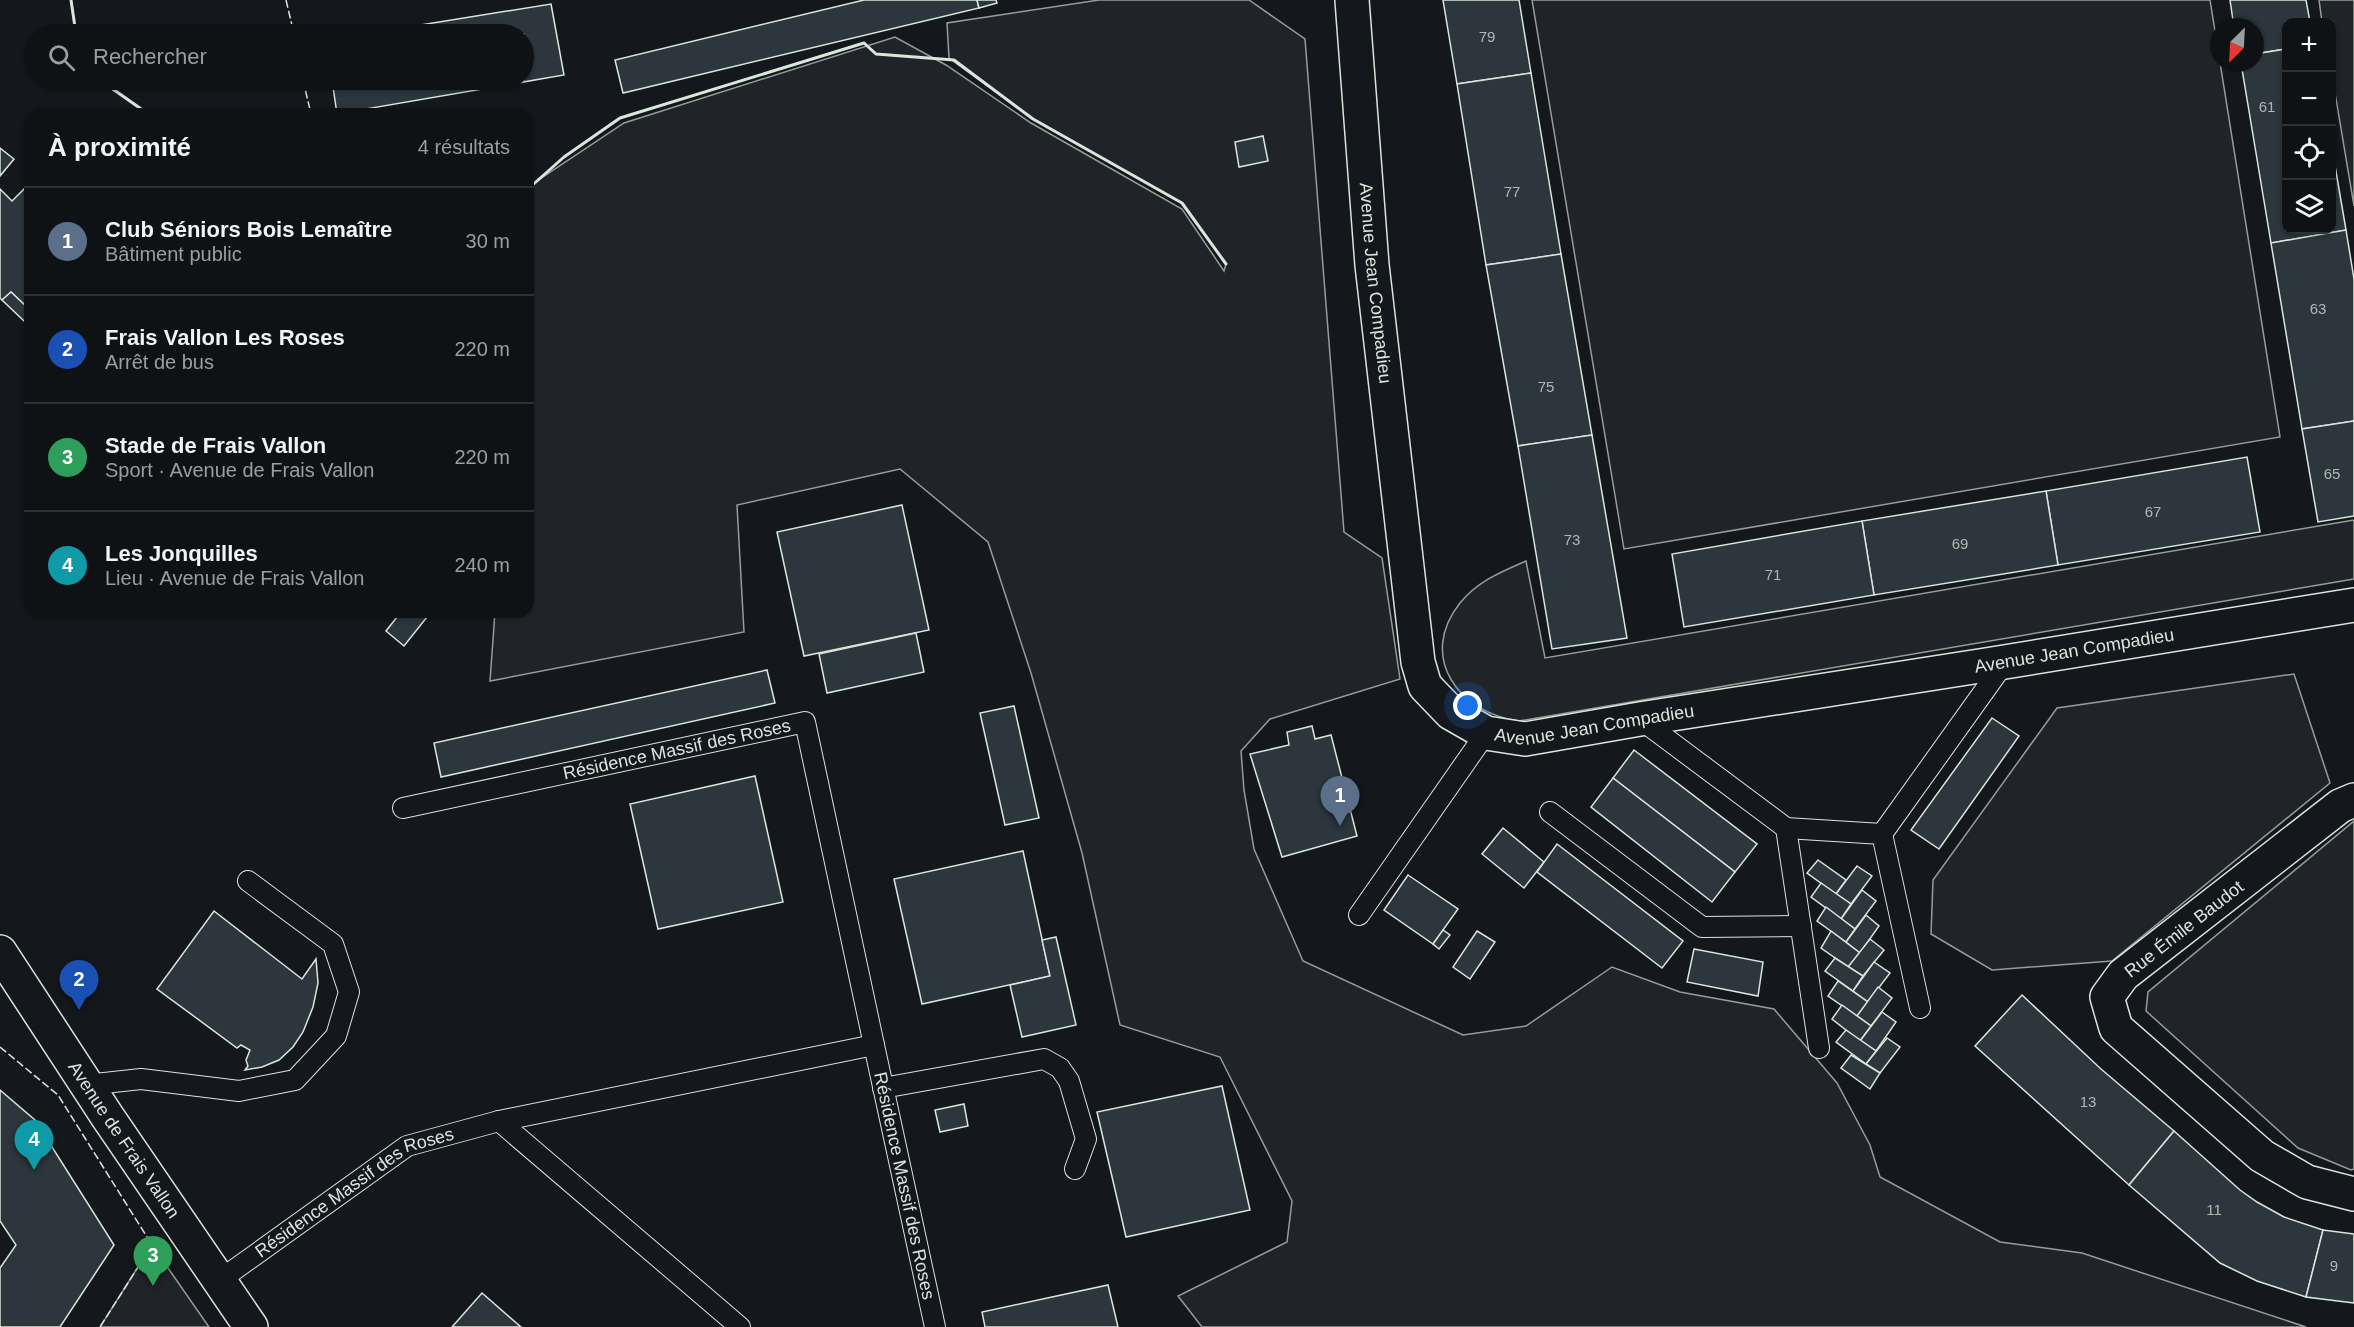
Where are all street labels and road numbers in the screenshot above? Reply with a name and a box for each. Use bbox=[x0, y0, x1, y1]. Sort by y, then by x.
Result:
street label: Avenue Jean Compadieu bbox=[1356, 182, 1396, 385]
street label: Avenue Jean Compadieu bbox=[1973, 624, 2176, 677]
street label: Avenue Jean Compadieu bbox=[1493, 701, 1695, 749]
street label: Résidence Massif des Roses bbox=[561, 715, 792, 783]
street label: Rue Émile Baudot bbox=[2121, 876, 2247, 982]
street label: Avenue de Frais Vallon bbox=[64, 1058, 184, 1222]
street label: Résidence Massif des Roses bbox=[870, 1070, 939, 1301]
street label: Résidence Massif des Roses bbox=[251, 1124, 456, 1261]

